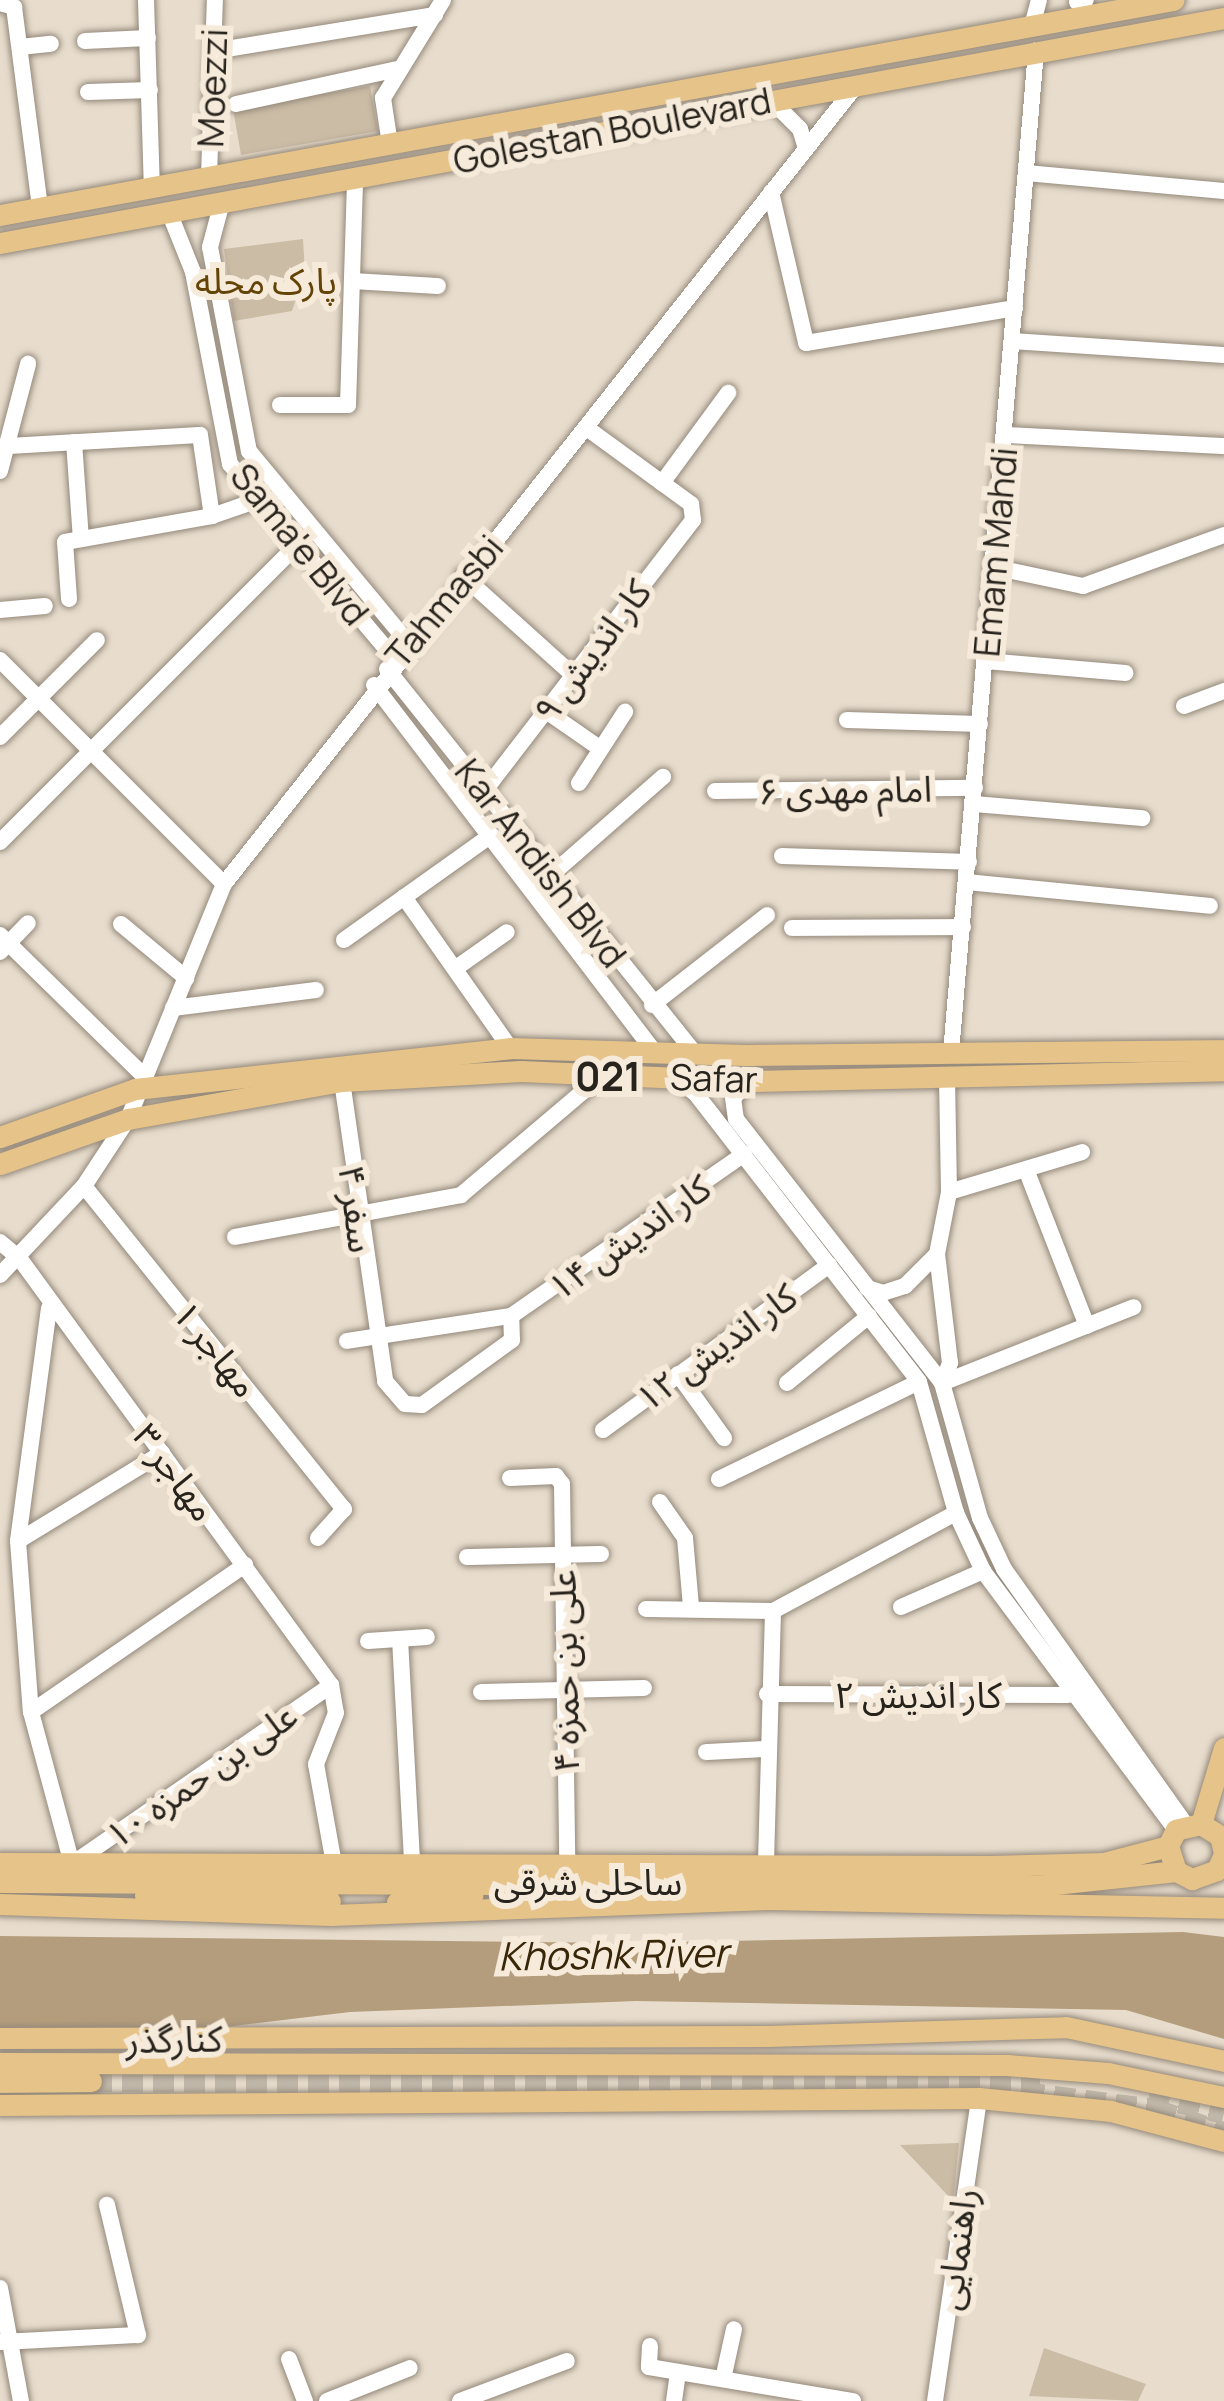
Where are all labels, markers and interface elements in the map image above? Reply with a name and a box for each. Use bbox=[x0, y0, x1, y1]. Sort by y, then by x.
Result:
street label: Moezzi bbox=[188, 28, 236, 148]
street label: Golestan Boulevard bbox=[450, 78, 774, 182]
park label: پارک محله bbox=[195, 259, 337, 303]
street label: Emam Mahdi bbox=[964, 445, 1026, 659]
street label: Sama'e Blvd bbox=[222, 455, 378, 633]
street label: Tahmasbi bbox=[376, 526, 512, 676]
street label: ۹ کار اندیش bbox=[524, 571, 660, 731]
street label: Kar Andish Blvd bbox=[446, 750, 636, 976]
street label: ۶ امام مهدی bbox=[758, 767, 932, 813]
district label: 021 bbox=[575, 1053, 641, 1099]
street label: Safar bbox=[670, 1055, 758, 1101]
street label: ۴ سفر bbox=[330, 1163, 384, 1255]
street label: ۱۴ کار اندیش bbox=[540, 1165, 718, 1309]
street label: ۱۲ کار اندیش bbox=[627, 1274, 805, 1420]
street label: ۱ مهاجر bbox=[164, 1292, 268, 1406]
street label: ۳ مهاجر bbox=[124, 1415, 226, 1529]
street label: ۴ علی بن حمزه bbox=[541, 1569, 587, 1773]
street label: ۲ کار اندیش bbox=[834, 1673, 1002, 1717]
street label: ۱۰ علی بن حمزه bbox=[97, 1693, 305, 1857]
street label: ساحلی شرقی bbox=[494, 1860, 682, 1904]
water label: Khoshk River bbox=[498, 1929, 728, 1979]
street label: کنارگذر bbox=[125, 2017, 223, 2061]
street label: راهنمایی bbox=[926, 2185, 986, 2313]

